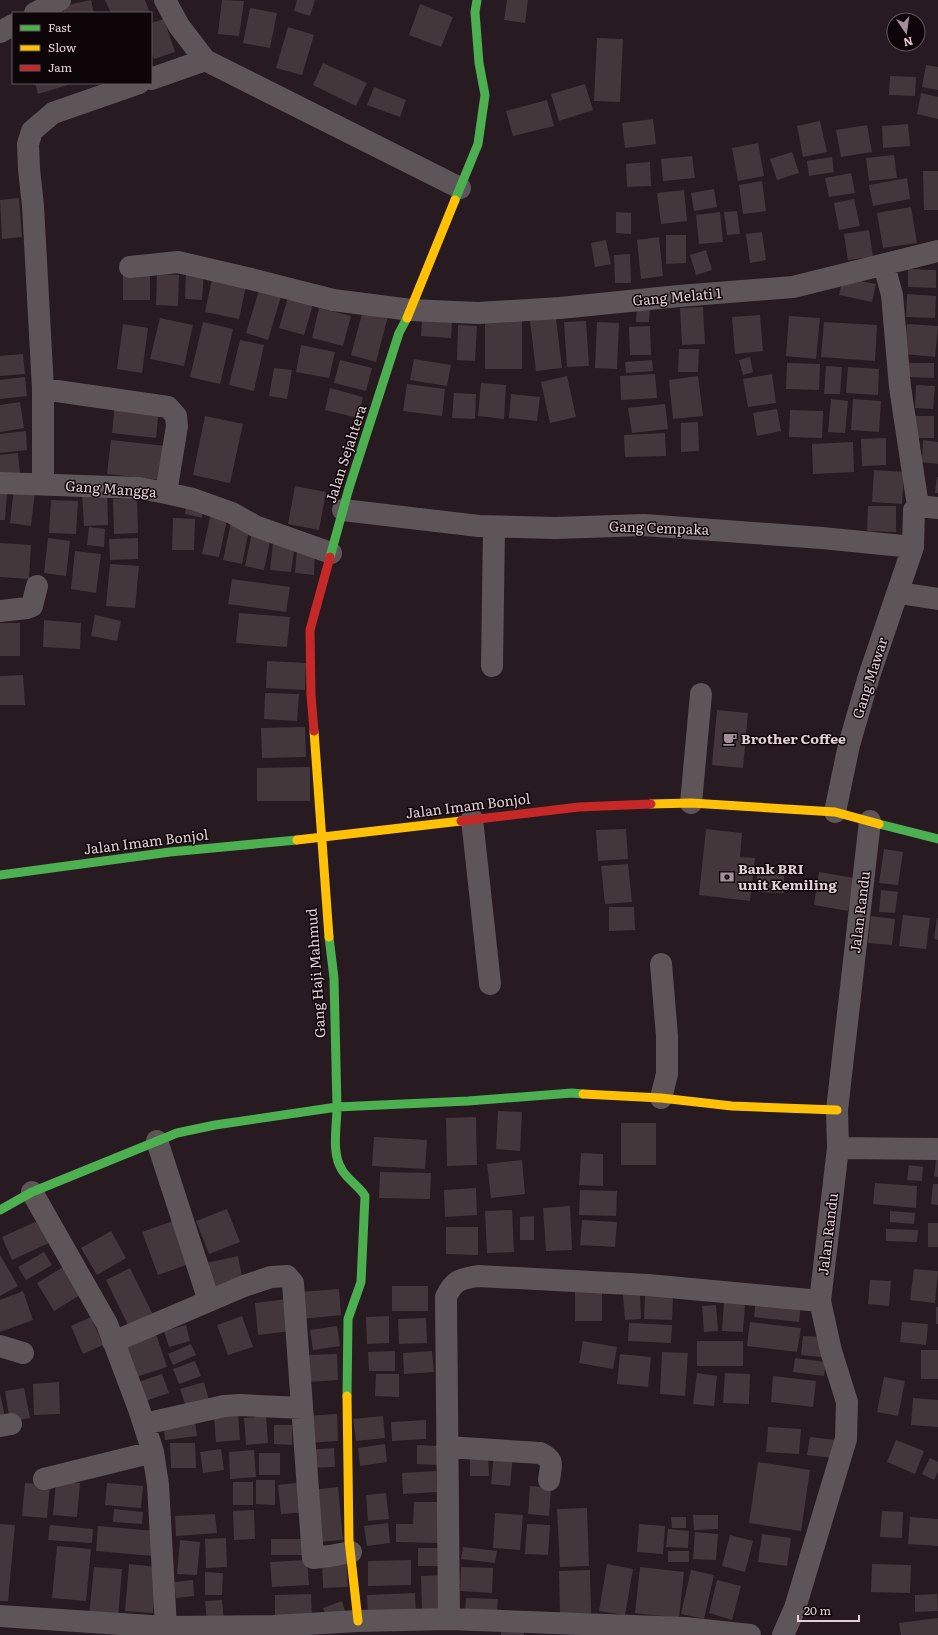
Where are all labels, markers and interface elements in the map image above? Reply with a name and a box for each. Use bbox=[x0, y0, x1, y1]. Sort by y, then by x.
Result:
legend bbox=[12, 12, 152, 84]
north arrow bbox=[886, 12, 926, 52]
text: Fast bbox=[48, 18, 72, 36]
text: N bbox=[902, 34, 915, 52]
text: Slow bbox=[48, 38, 77, 56]
text: Jam bbox=[48, 58, 73, 76]
street label: Gang Melati 1 bbox=[632, 282, 723, 310]
street label: Jalan Sejahtera bbox=[320, 402, 370, 505]
street label: Gang Mangga bbox=[65, 475, 158, 501]
street label: Gang Cempaka bbox=[609, 515, 710, 539]
street label: Gang Mawar bbox=[846, 634, 892, 721]
place label: Brother Coffee bbox=[741, 728, 846, 748]
cafe icon: Brother Coffee bbox=[722, 731, 738, 747]
street label: Jalan Imam Bonjol bbox=[404, 787, 532, 823]
street label: Jalan Imam Bonjol bbox=[82, 823, 210, 859]
place label: Bank BRI unit Kemiling bbox=[738, 858, 837, 894]
bank icon: Bank BRI unit Kemiling bbox=[719, 869, 735, 885]
street label: Jalan Randu bbox=[844, 869, 874, 954]
street label: Gang Haji Mahmud bbox=[300, 907, 330, 1038]
street label: Jalan Randu bbox=[812, 1191, 842, 1276]
scale bar bbox=[798, 1597, 859, 1623]
text: 20 m bbox=[804, 1601, 831, 1619]

